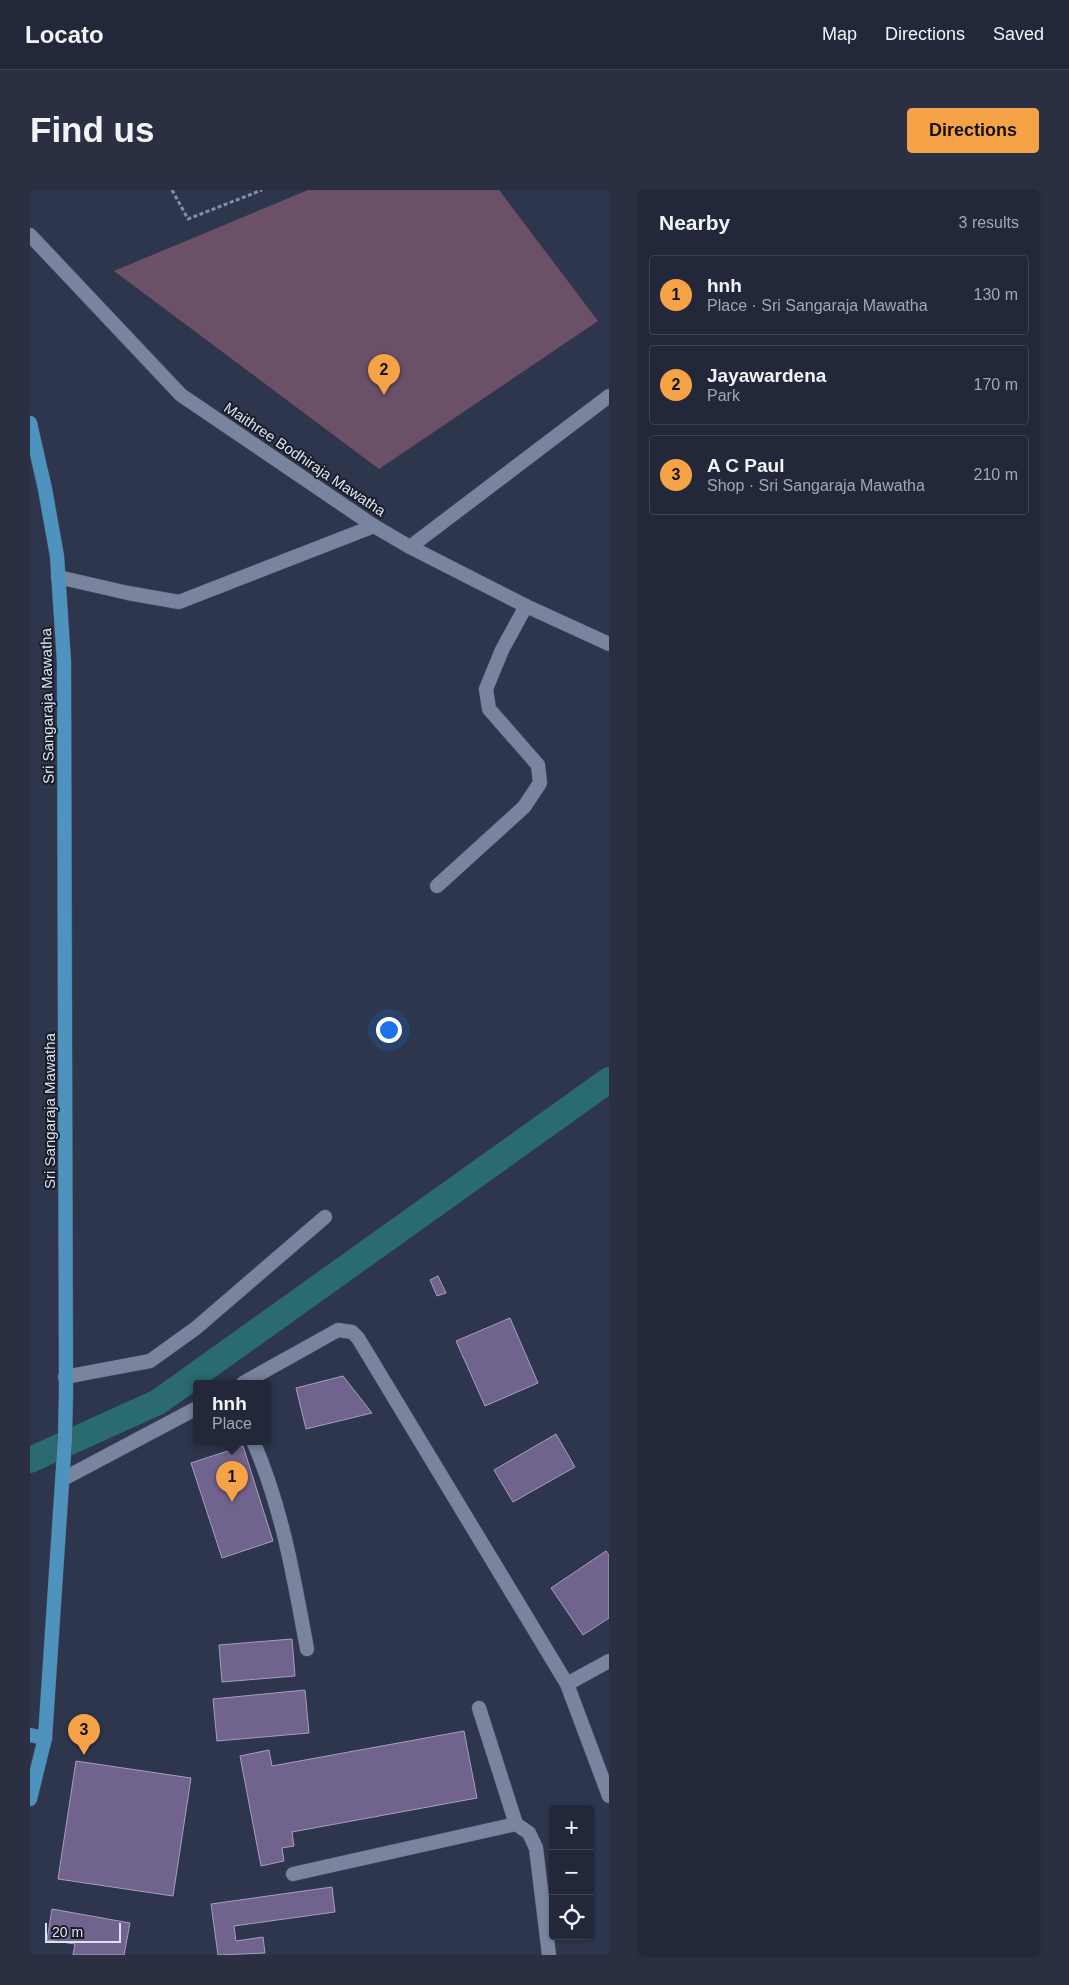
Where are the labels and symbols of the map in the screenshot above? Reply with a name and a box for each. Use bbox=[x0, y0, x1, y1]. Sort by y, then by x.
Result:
pin: 2 bbox=[368, 354, 400, 395]
street label: Maithree Bodhiraja Mawatha bbox=[221, 399, 389, 520]
street label: Sri Sangaraja Mawatha bbox=[37, 627, 57, 784]
your location bbox=[376, 1017, 402, 1043]
street label: Sri Sangaraja Mawatha bbox=[41, 1032, 58, 1189]
pin: 1 bbox=[216, 1461, 248, 1502]
pin: 3 bbox=[68, 1714, 100, 1755]
scale bar bbox=[45, 1920, 121, 1943]

